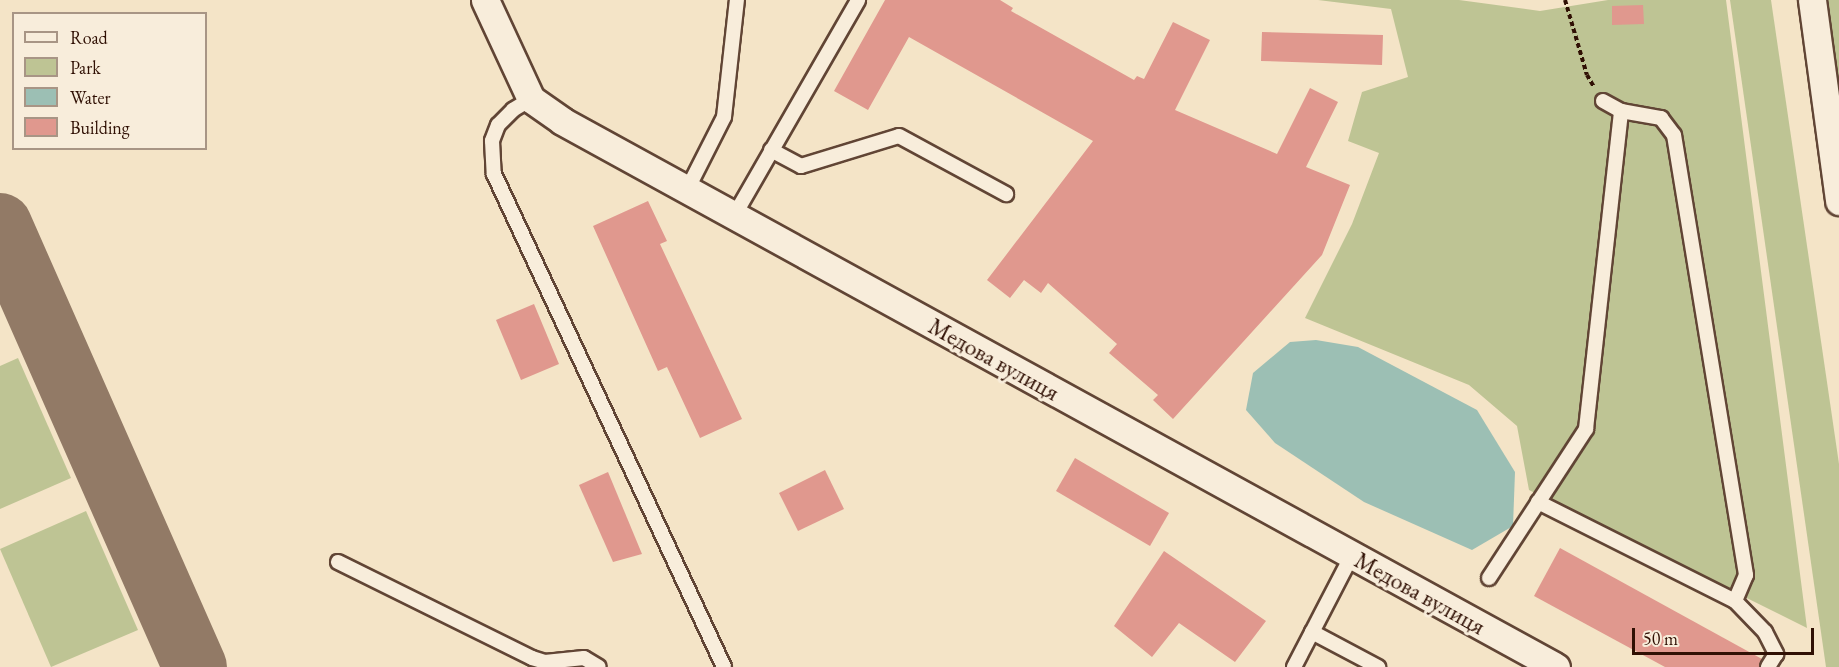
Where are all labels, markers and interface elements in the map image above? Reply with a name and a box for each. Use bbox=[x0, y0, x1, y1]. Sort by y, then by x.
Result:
legend bbox=[12, 12, 207, 150]
text: Road bbox=[70, 26, 108, 49]
text: Park bbox=[70, 56, 101, 79]
text: Water bbox=[70, 86, 111, 109]
text: Building bbox=[70, 116, 130, 139]
street label: Медова вулиця bbox=[924, 311, 1064, 407]
street label: Медова вулиця bbox=[1350, 545, 1490, 641]
scale bar bbox=[1635, 616, 1816, 654]
text: 50 m bbox=[1643, 627, 1678, 650]

